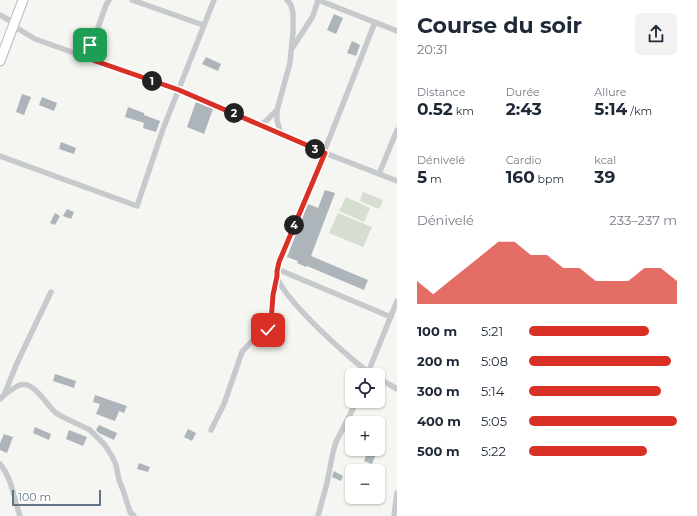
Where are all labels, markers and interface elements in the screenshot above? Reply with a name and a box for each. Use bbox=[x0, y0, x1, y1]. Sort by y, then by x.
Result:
text: Course du soir bbox=[417, 12, 582, 39]
button: share bbox=[635, 13, 677, 55]
pin bbox=[73, 28, 107, 62]
icon: arrive bbox=[79, 34, 101, 56]
text: 20:31 bbox=[417, 41, 448, 57]
pin: 1 bbox=[142, 71, 162, 91]
text: 1 bbox=[150, 74, 154, 88]
text: Distance bbox=[417, 85, 465, 99]
text: Durée bbox=[506, 85, 540, 99]
text: Allure bbox=[594, 85, 626, 99]
text: 0.52 bbox=[417, 99, 453, 119]
text: 2:43 bbox=[506, 99, 542, 119]
text: 5:14 bbox=[594, 99, 627, 119]
pin: 2 bbox=[224, 103, 244, 123]
text: km bbox=[453, 104, 474, 118]
text: /km bbox=[627, 104, 652, 118]
text: 2 bbox=[231, 106, 237, 120]
pin: 3 bbox=[305, 139, 325, 159]
text: 3 bbox=[312, 142, 318, 156]
text: Dénivelé bbox=[417, 153, 465, 167]
text: Cardio bbox=[506, 153, 541, 167]
text: kcal bbox=[594, 153, 616, 167]
text: 5 bbox=[417, 167, 427, 187]
text: 160 bbox=[506, 167, 535, 187]
text: 39 bbox=[594, 167, 615, 187]
text: m bbox=[427, 172, 442, 186]
text: bpm bbox=[535, 172, 564, 186]
text: Dénivelé bbox=[417, 212, 474, 228]
text: 233–237 m bbox=[609, 212, 677, 228]
pin: 4 bbox=[284, 215, 304, 235]
text: 4 bbox=[290, 218, 298, 232]
pin bbox=[251, 313, 285, 347]
icon: check bbox=[257, 319, 279, 341]
text: 100 m bbox=[417, 323, 457, 339]
text: 5:21 bbox=[481, 323, 503, 339]
text: 200 m bbox=[417, 353, 460, 369]
text: 5:08 bbox=[481, 353, 508, 369]
map controls bbox=[345, 368, 385, 504]
button: locate bbox=[345, 368, 385, 408]
text: 300 m bbox=[417, 383, 460, 399]
text: 5:14 bbox=[481, 383, 504, 399]
text: 400 m bbox=[417, 413, 461, 429]
text: 5:05 bbox=[481, 413, 507, 429]
button: + bbox=[345, 416, 385, 456]
text: 500 m bbox=[417, 443, 460, 459]
text: 5:22 bbox=[481, 443, 506, 459]
button: − bbox=[345, 464, 385, 504]
scale bar bbox=[12, 488, 101, 507]
text: 100 m bbox=[18, 490, 51, 504]

